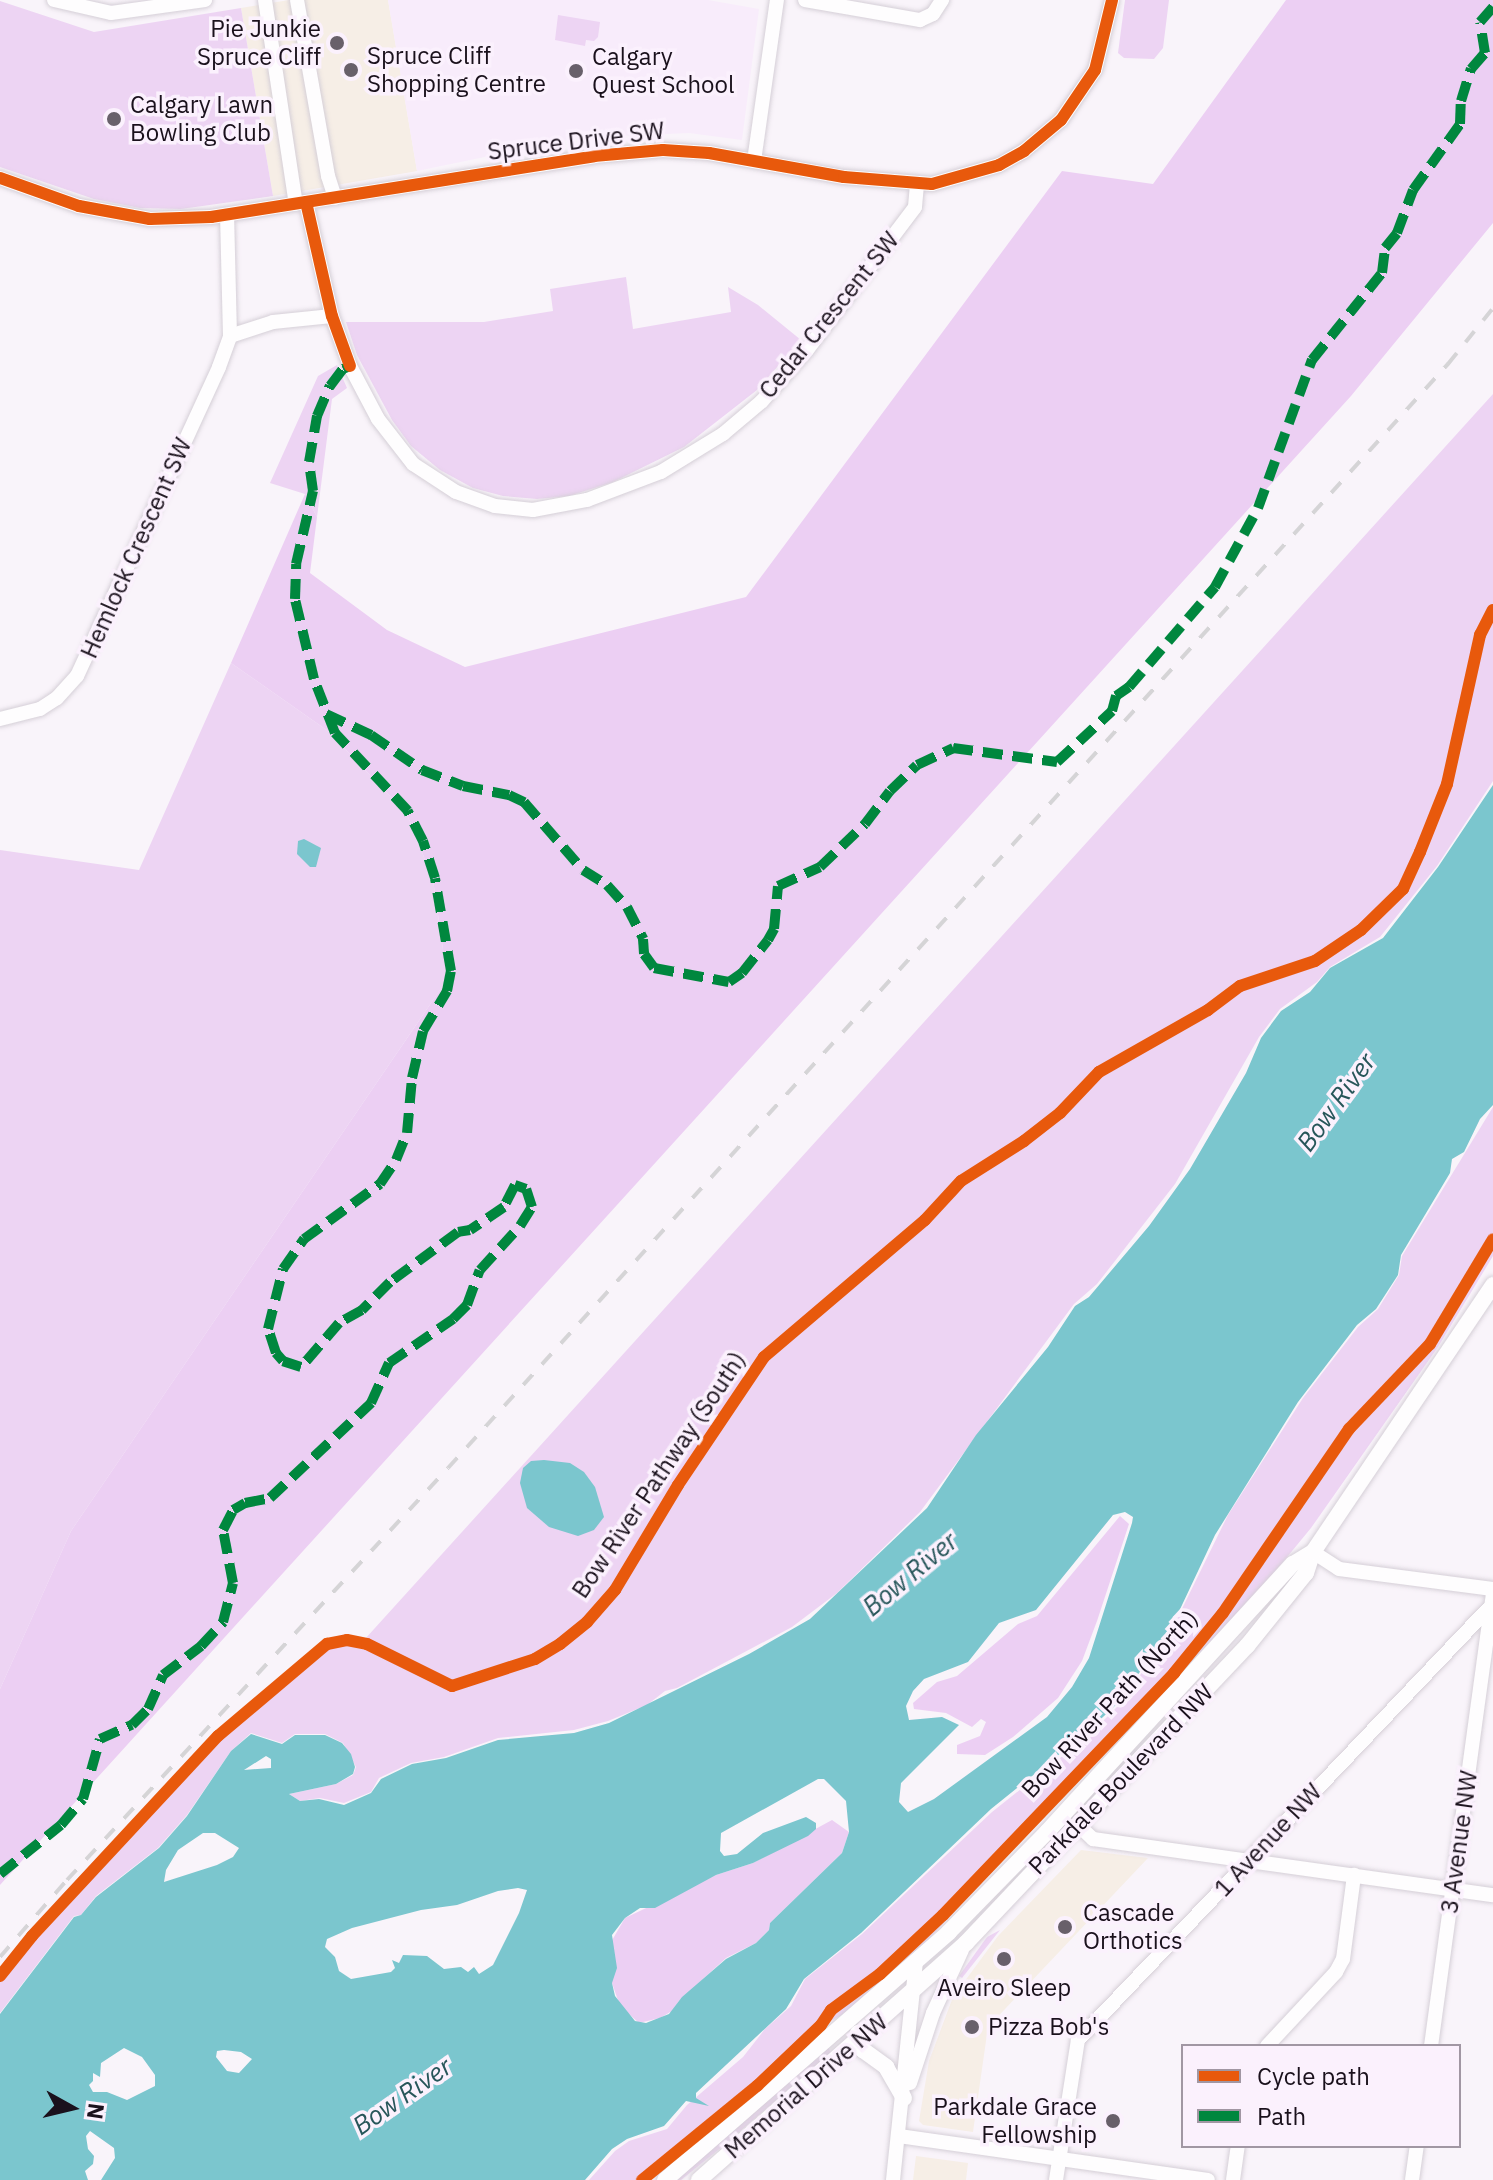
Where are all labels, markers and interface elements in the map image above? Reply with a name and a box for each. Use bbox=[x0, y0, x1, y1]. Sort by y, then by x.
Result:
place label: Pie Junkie Spruce Cliff bbox=[197, 15, 321, 71]
marker: Pie Junkie Spruce Cliff bbox=[328, 34, 346, 52]
place label: Spruce Cliff Shopping Centre bbox=[367, 42, 546, 98]
place label: Calgary Quest School bbox=[592, 43, 734, 99]
marker: Spruce Cliff Shopping Centre bbox=[342, 61, 360, 79]
marker: Calgary Quest School bbox=[567, 62, 585, 80]
place label: Calgary Lawn Bowling Club bbox=[130, 91, 273, 147]
marker: Calgary Lawn Bowling Club bbox=[105, 110, 123, 128]
street label: Spruce Drive SW bbox=[486, 116, 666, 166]
street label: Cedar Crescent SW bbox=[753, 226, 905, 404]
street label: Hemlock Crescent SW bbox=[74, 433, 198, 663]
water label: Bow River bbox=[1290, 1047, 1382, 1157]
street label: Bow River Pathway (South) bbox=[566, 1347, 752, 1603]
water label: Bow River bbox=[856, 1526, 964, 1622]
street label: Bow River Path (North) bbox=[1016, 1604, 1204, 1804]
street label: Parkdale Boulevard NW bbox=[1023, 1678, 1219, 1880]
street label: 3 Avenue NW bbox=[1435, 1769, 1483, 1915]
street label: 1 Avenue NW bbox=[1208, 1777, 1328, 1903]
place label: Cascade Orthotics bbox=[1083, 1899, 1183, 1955]
marker: Cascade Orthotics bbox=[1054, 1916, 1076, 1938]
marker: Aveiro Sleep bbox=[993, 1948, 1015, 1970]
place label: Aveiro Sleep bbox=[937, 1974, 1071, 2002]
street label: Memorial Drive NW bbox=[719, 2007, 893, 2165]
place label: Pizza Bob's bbox=[988, 2013, 1109, 2041]
marker: Pizza Bob's bbox=[963, 2018, 981, 2036]
legend bbox=[1181, 2044, 1461, 2148]
water label: Bow River bbox=[347, 2051, 457, 2141]
text: Cycle path bbox=[1257, 2060, 1370, 2092]
north arrow bbox=[32, 2068, 112, 2148]
place label: Parkdale Grace Fellowship bbox=[933, 2093, 1097, 2149]
text: Path bbox=[1257, 2100, 1306, 2132]
text: N bbox=[81, 2102, 112, 2121]
marker: Parkdale Grace Fellowship bbox=[1104, 2112, 1122, 2130]

